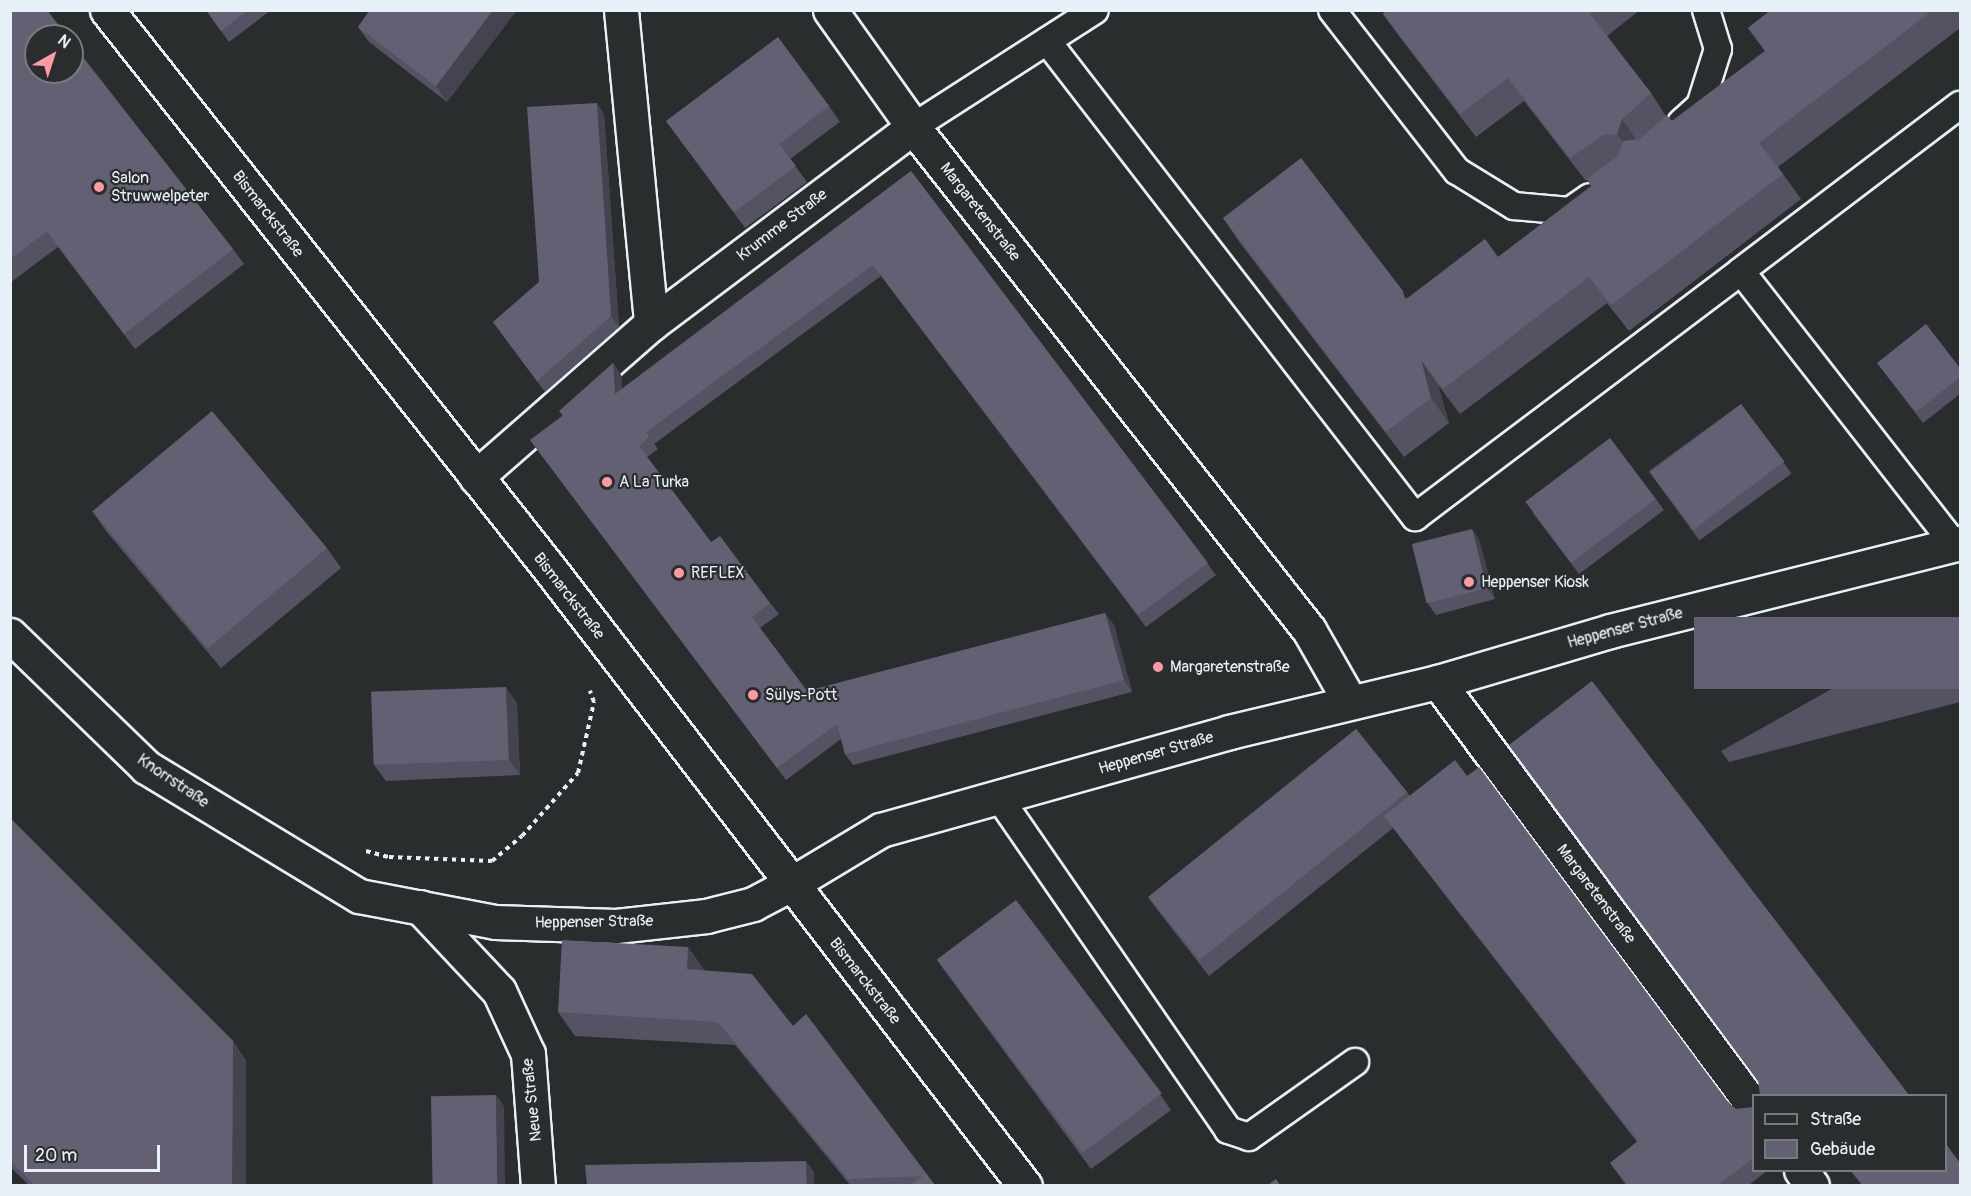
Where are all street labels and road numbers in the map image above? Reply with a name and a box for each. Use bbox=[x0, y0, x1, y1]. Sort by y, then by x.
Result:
street label: Margaretenstraße bbox=[936, 159, 1024, 265]
street label: Bismarckstraße bbox=[228, 167, 308, 261]
street label: Krumme Straße bbox=[733, 185, 831, 265]
street label: Bismarckstraße bbox=[529, 549, 609, 643]
street label: Heppenser Straße bbox=[1565, 603, 1685, 653]
street label: Heppenser Straße bbox=[1096, 727, 1216, 779]
street label: Knorrstraße bbox=[133, 750, 213, 812]
street label: Margaretenstraße bbox=[1552, 840, 1640, 948]
street label: Heppenser Straße bbox=[535, 911, 653, 933]
street label: Bismarckstraße bbox=[825, 934, 905, 1028]
street label: Neue Straße bbox=[518, 1057, 546, 1143]

